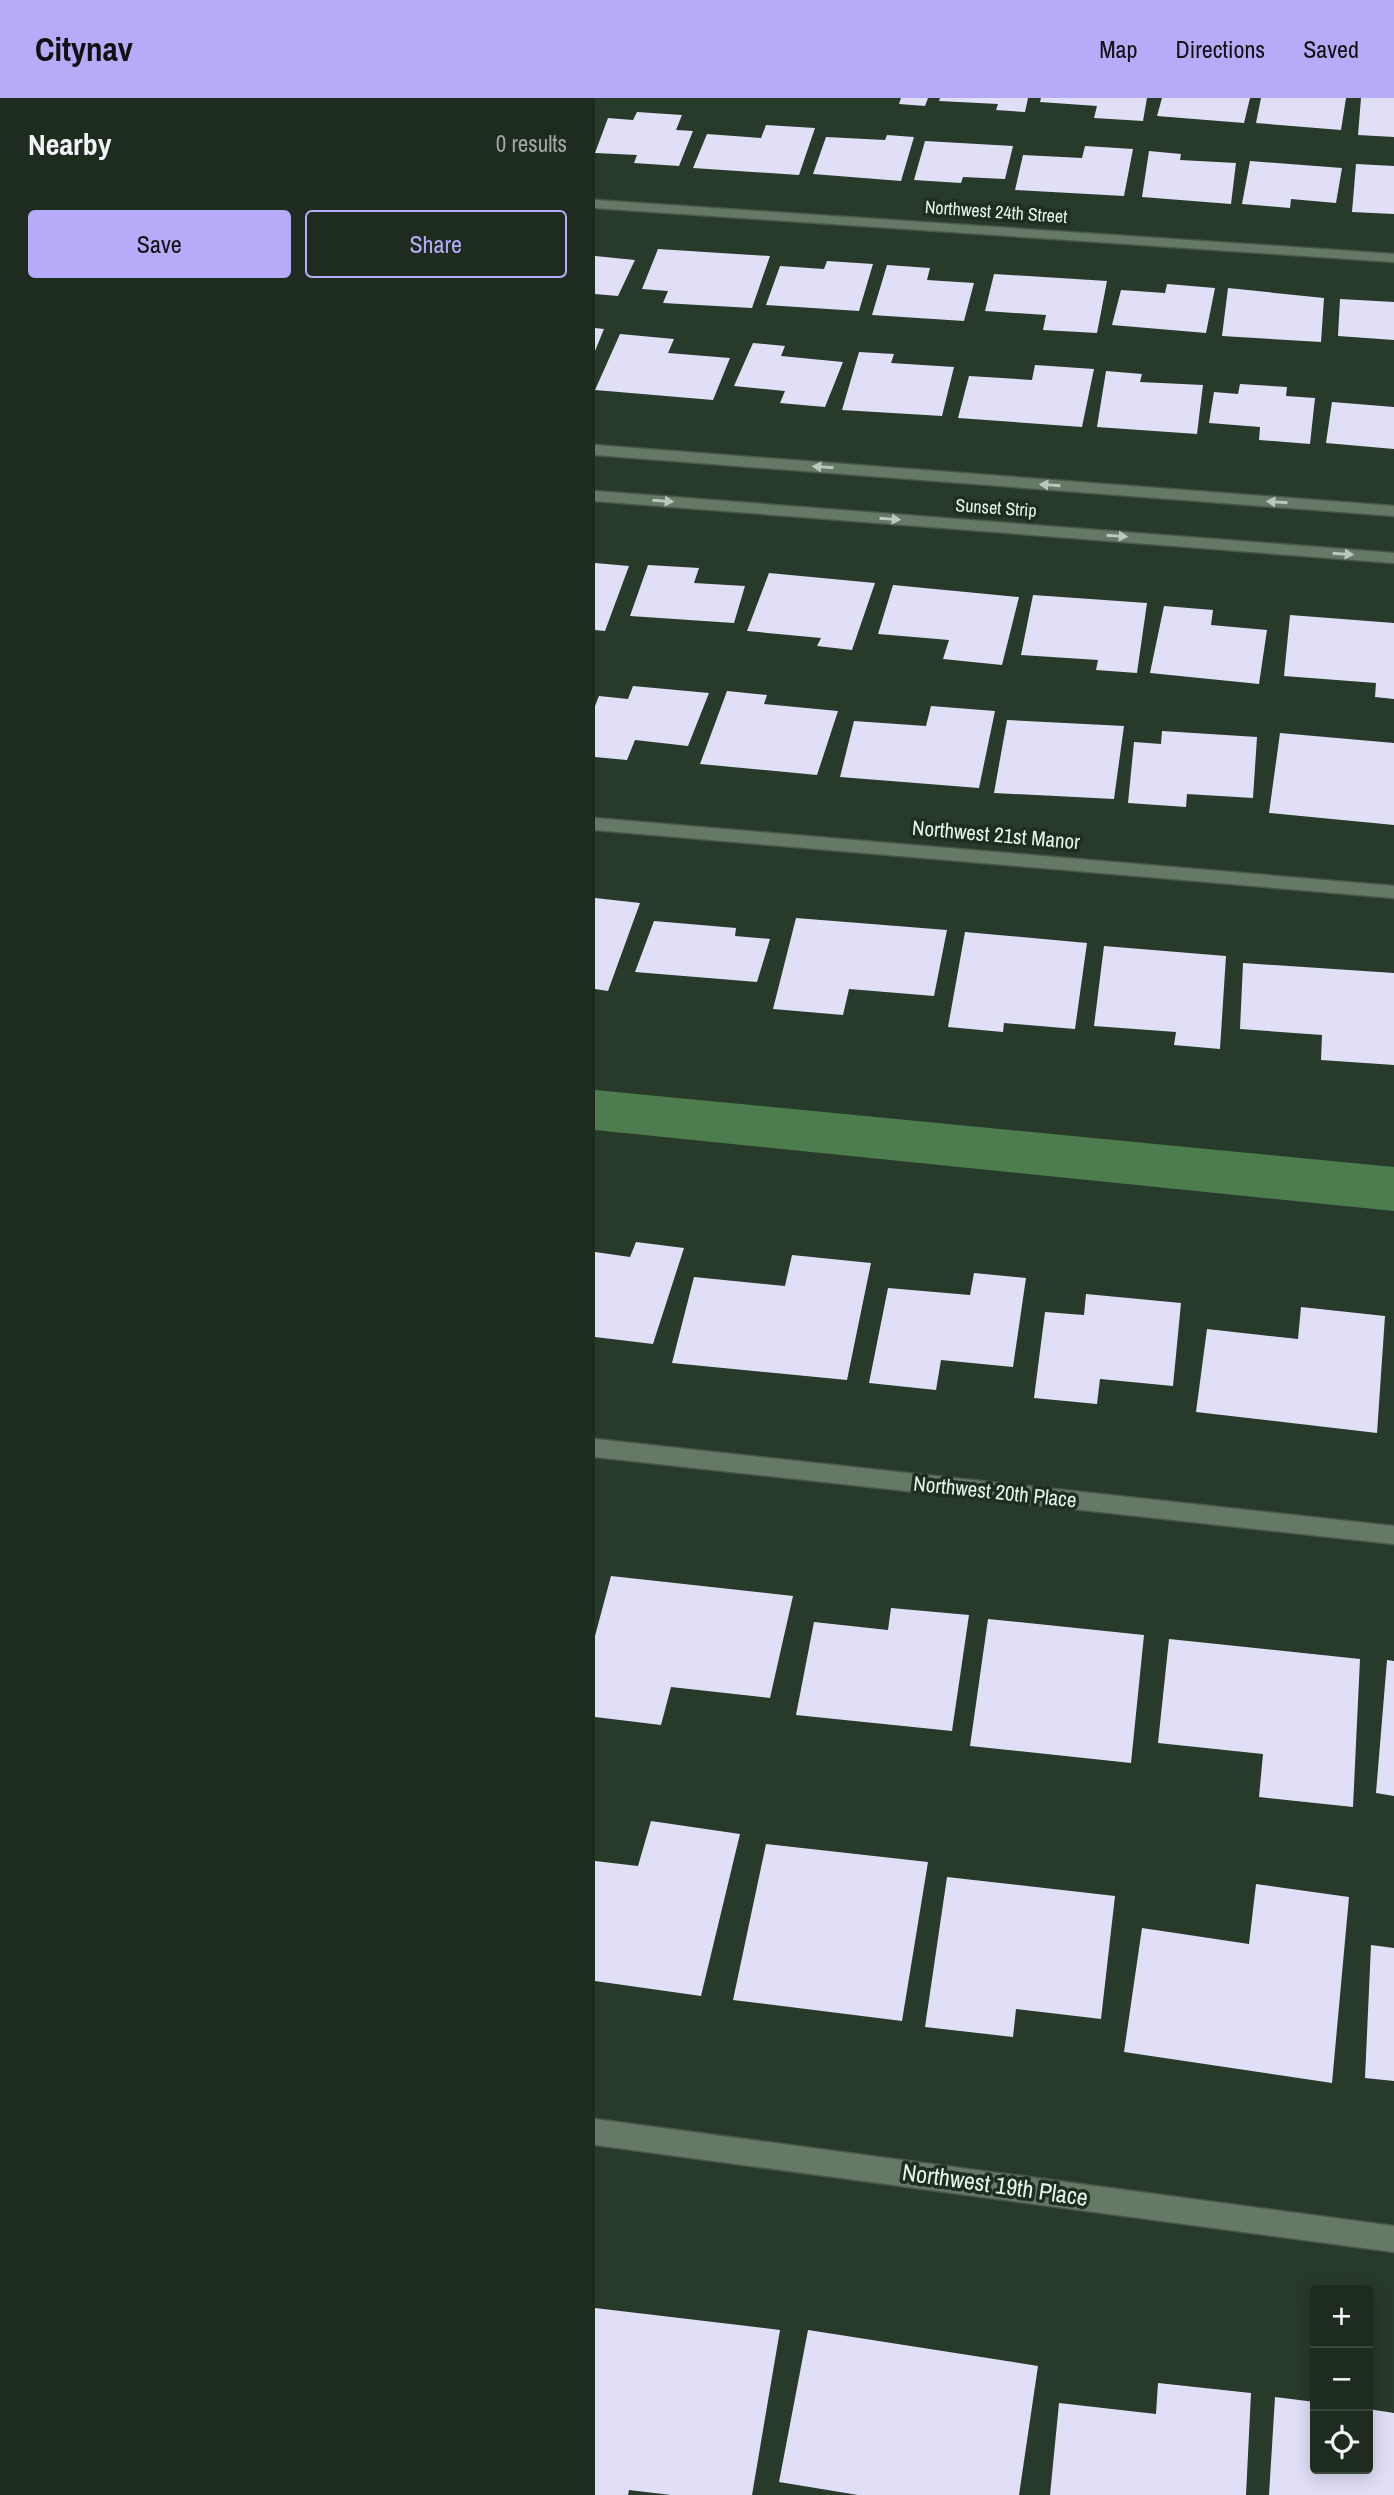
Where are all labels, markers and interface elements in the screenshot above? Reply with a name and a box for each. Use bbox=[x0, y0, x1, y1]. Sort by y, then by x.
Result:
text: Citynav bbox=[35, 27, 133, 71]
text: Map bbox=[1099, 33, 1137, 65]
text: Directions bbox=[1175, 33, 1265, 65]
text: Saved bbox=[1303, 33, 1359, 65]
text: Nearby bbox=[28, 124, 111, 164]
text: 0 results bbox=[496, 128, 567, 159]
street label: Northwest 24th Street bbox=[924, 194, 1068, 229]
button: Save bbox=[28, 210, 291, 278]
button: Share bbox=[305, 210, 567, 278]
one-way arrow bbox=[812, 461, 834, 472]
one-way arrow bbox=[1039, 479, 1061, 490]
street label: Sunset Strip bbox=[955, 492, 1037, 523]
one-way arrow bbox=[652, 496, 674, 507]
one-way arrow bbox=[1266, 496, 1288, 507]
one-way arrow bbox=[879, 514, 901, 525]
one-way arrow bbox=[1106, 531, 1128, 542]
one-way arrow bbox=[1333, 549, 1355, 560]
street label: Northwest 21st Manor bbox=[911, 813, 1081, 856]
street label: Northwest 20th Place bbox=[912, 1469, 1078, 1514]
street label: Northwest 19th Place bbox=[900, 2155, 1090, 2213]
map controls bbox=[1310, 2285, 1373, 2474]
button: + bbox=[1310, 2285, 1373, 2348]
button: − bbox=[1310, 2348, 1373, 2411]
button: locate bbox=[1310, 2411, 1373, 2474]

